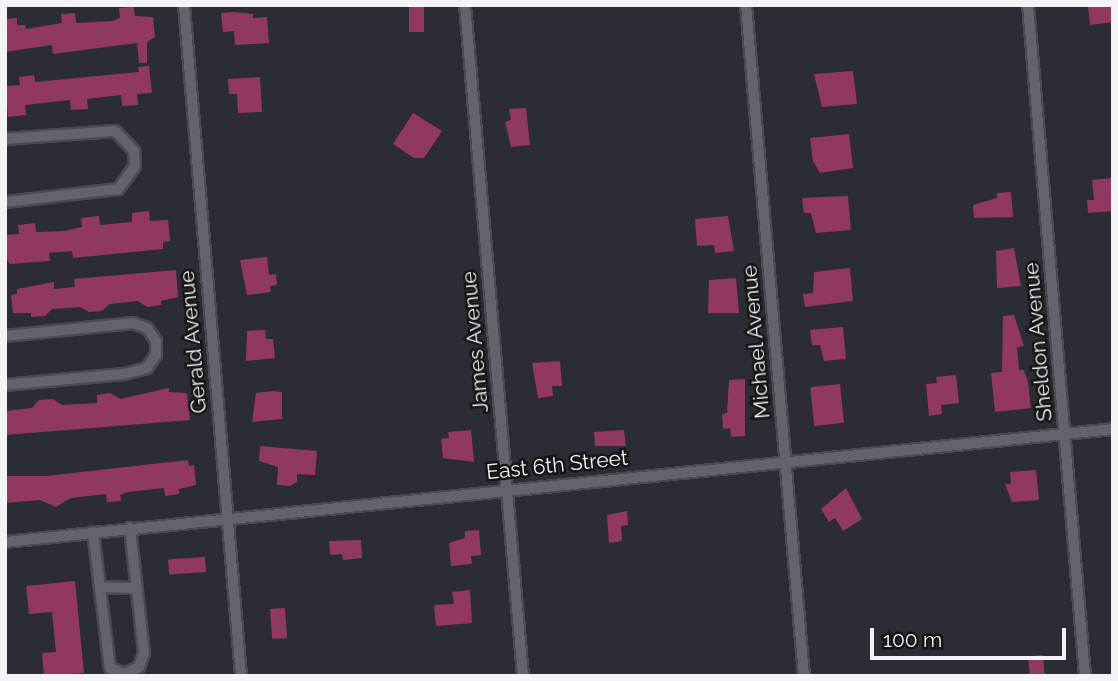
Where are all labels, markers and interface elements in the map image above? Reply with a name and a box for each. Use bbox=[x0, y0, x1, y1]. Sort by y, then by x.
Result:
street label: Sheldon Avenue bbox=[1018, 261, 1058, 423]
street label: Michael Avenue bbox=[737, 264, 775, 420]
street label: Gerald Avenue bbox=[174, 269, 212, 415]
street label: James Avenue bbox=[456, 270, 494, 414]
street label: East 6th Street bbox=[485, 445, 629, 485]
scale bar bbox=[873, 614, 1069, 658]
text: 100 m bbox=[883, 627, 942, 652]

